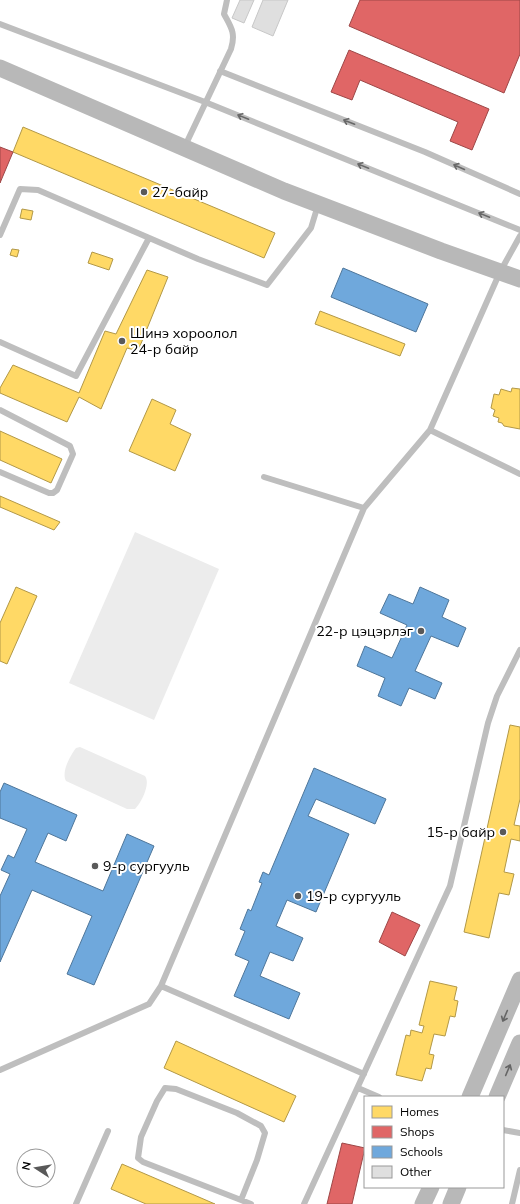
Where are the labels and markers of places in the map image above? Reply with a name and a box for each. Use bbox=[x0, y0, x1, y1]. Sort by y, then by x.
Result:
place label: 27-байр bbox=[152, 183, 208, 201]
marker: 27-байр bbox=[139, 187, 149, 197]
place label: Шинэ хороолол 24-р байр bbox=[130, 324, 238, 358]
marker: Шинэ хороолол 24-р байр bbox=[117, 336, 127, 346]
place label: 22-р цэцэрлэг bbox=[316, 622, 414, 640]
marker: 22-р цэцэрлэг bbox=[416, 626, 426, 636]
place label: 15-р байр bbox=[426, 823, 495, 841]
marker: 15-р байр bbox=[498, 827, 508, 837]
place label: 9-р сургууль bbox=[103, 857, 190, 875]
marker: 9-р сургууль bbox=[90, 861, 100, 871]
place label: 19-р сургууль bbox=[306, 887, 401, 905]
marker: 19-р сургууль bbox=[293, 891, 303, 901]

